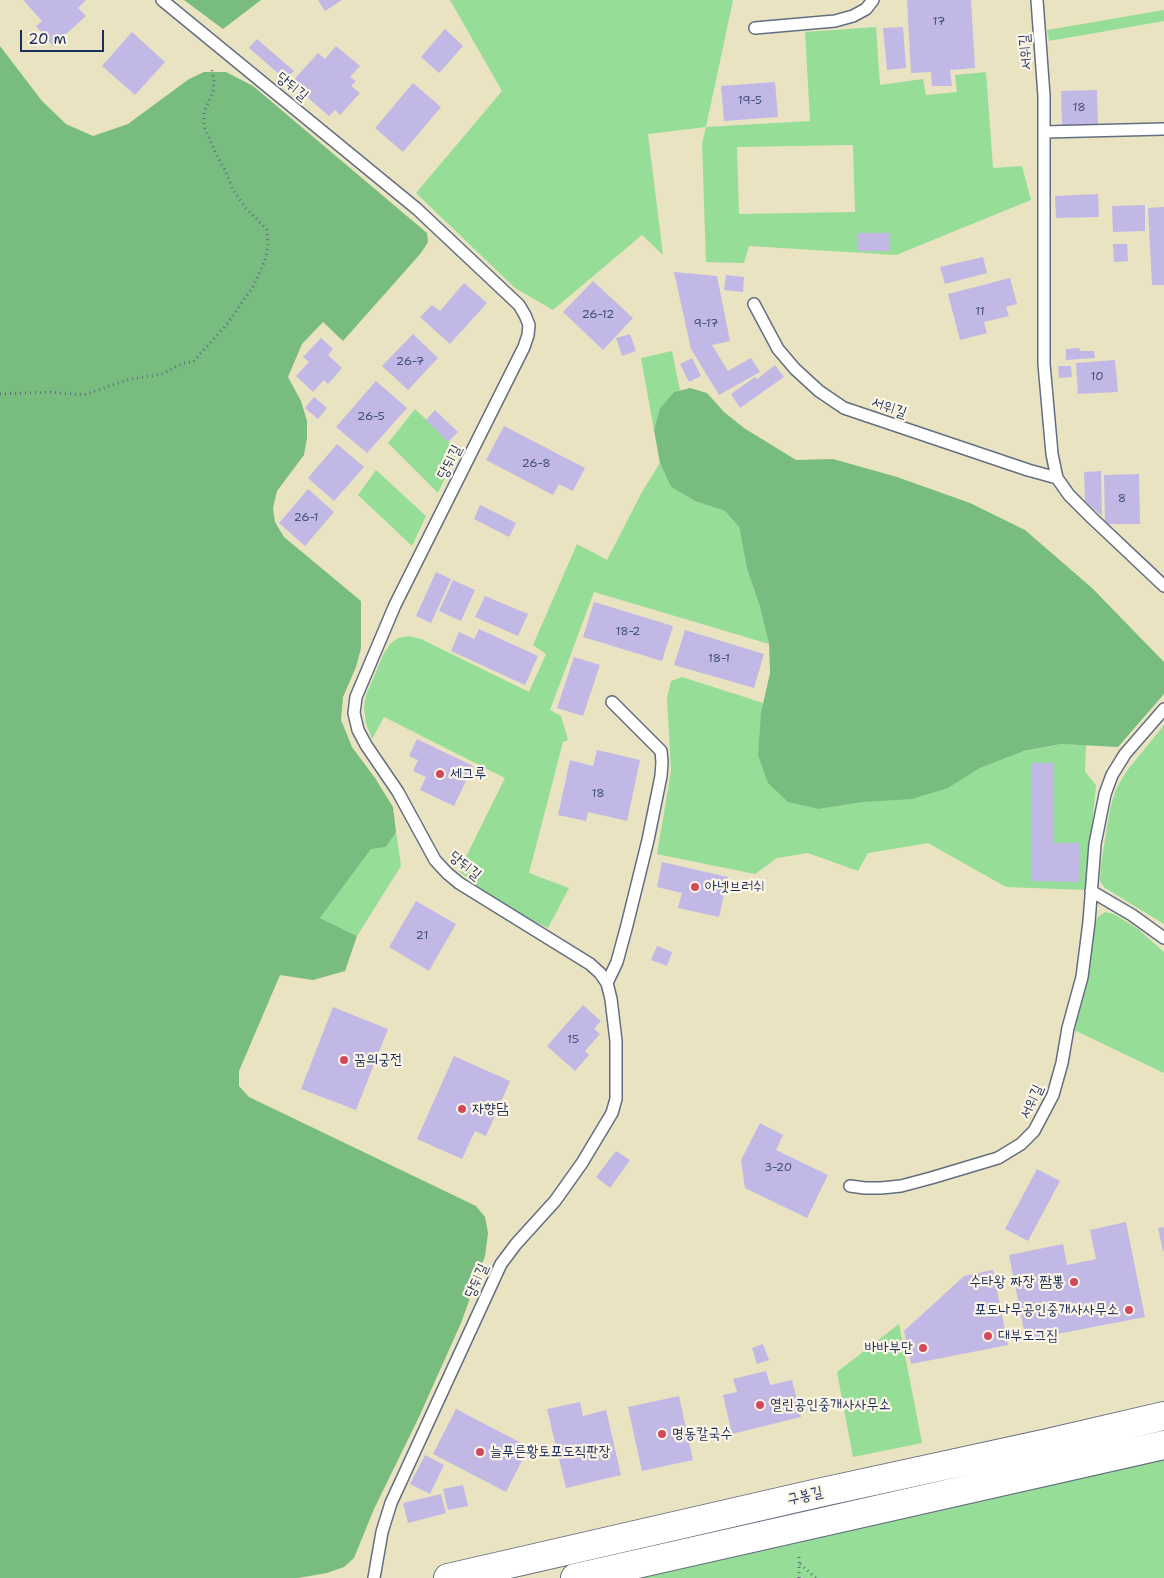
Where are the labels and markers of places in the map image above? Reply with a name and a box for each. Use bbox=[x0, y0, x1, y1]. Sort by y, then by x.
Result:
place label: 세그루 bbox=[450, 765, 486, 783]
marker: 세그루 bbox=[434, 768, 446, 780]
place label: 아넷브러쉬 bbox=[705, 878, 765, 896]
marker: 아넷브러쉬 bbox=[689, 881, 701, 893]
place label: 꿈의궁전 bbox=[354, 1051, 402, 1069]
marker: 꿈의궁전 bbox=[338, 1054, 350, 1066]
place label: 자향담 bbox=[472, 1100, 508, 1118]
marker: 자향담 bbox=[456, 1103, 468, 1115]
place label: 수타왕 짜장 짬뽕 bbox=[969, 1273, 1064, 1291]
marker: 수타왕 짜장 짬뽕 bbox=[1068, 1276, 1080, 1288]
place label: 포도나무공인중개사사무소 bbox=[974, 1301, 1119, 1319]
marker: 포도나무공인중개사사무소 bbox=[1123, 1304, 1135, 1316]
place label: 대부도그집 bbox=[998, 1327, 1058, 1345]
marker: 대부도그집 bbox=[982, 1330, 994, 1342]
place label: 바바부단 bbox=[865, 1339, 913, 1357]
marker: 바바부단 bbox=[917, 1342, 929, 1354]
place label: 열린공인중개사사무소 bbox=[770, 1396, 891, 1414]
marker: 열린공인중개사사무소 bbox=[754, 1399, 766, 1411]
place label: 명동칼국수 bbox=[672, 1425, 732, 1443]
marker: 명동칼국수 bbox=[656, 1428, 668, 1440]
place label: 늘푸른황토포도직판장 bbox=[490, 1443, 611, 1461]
marker: 늘푸른황토포도직판장 bbox=[474, 1446, 486, 1458]

